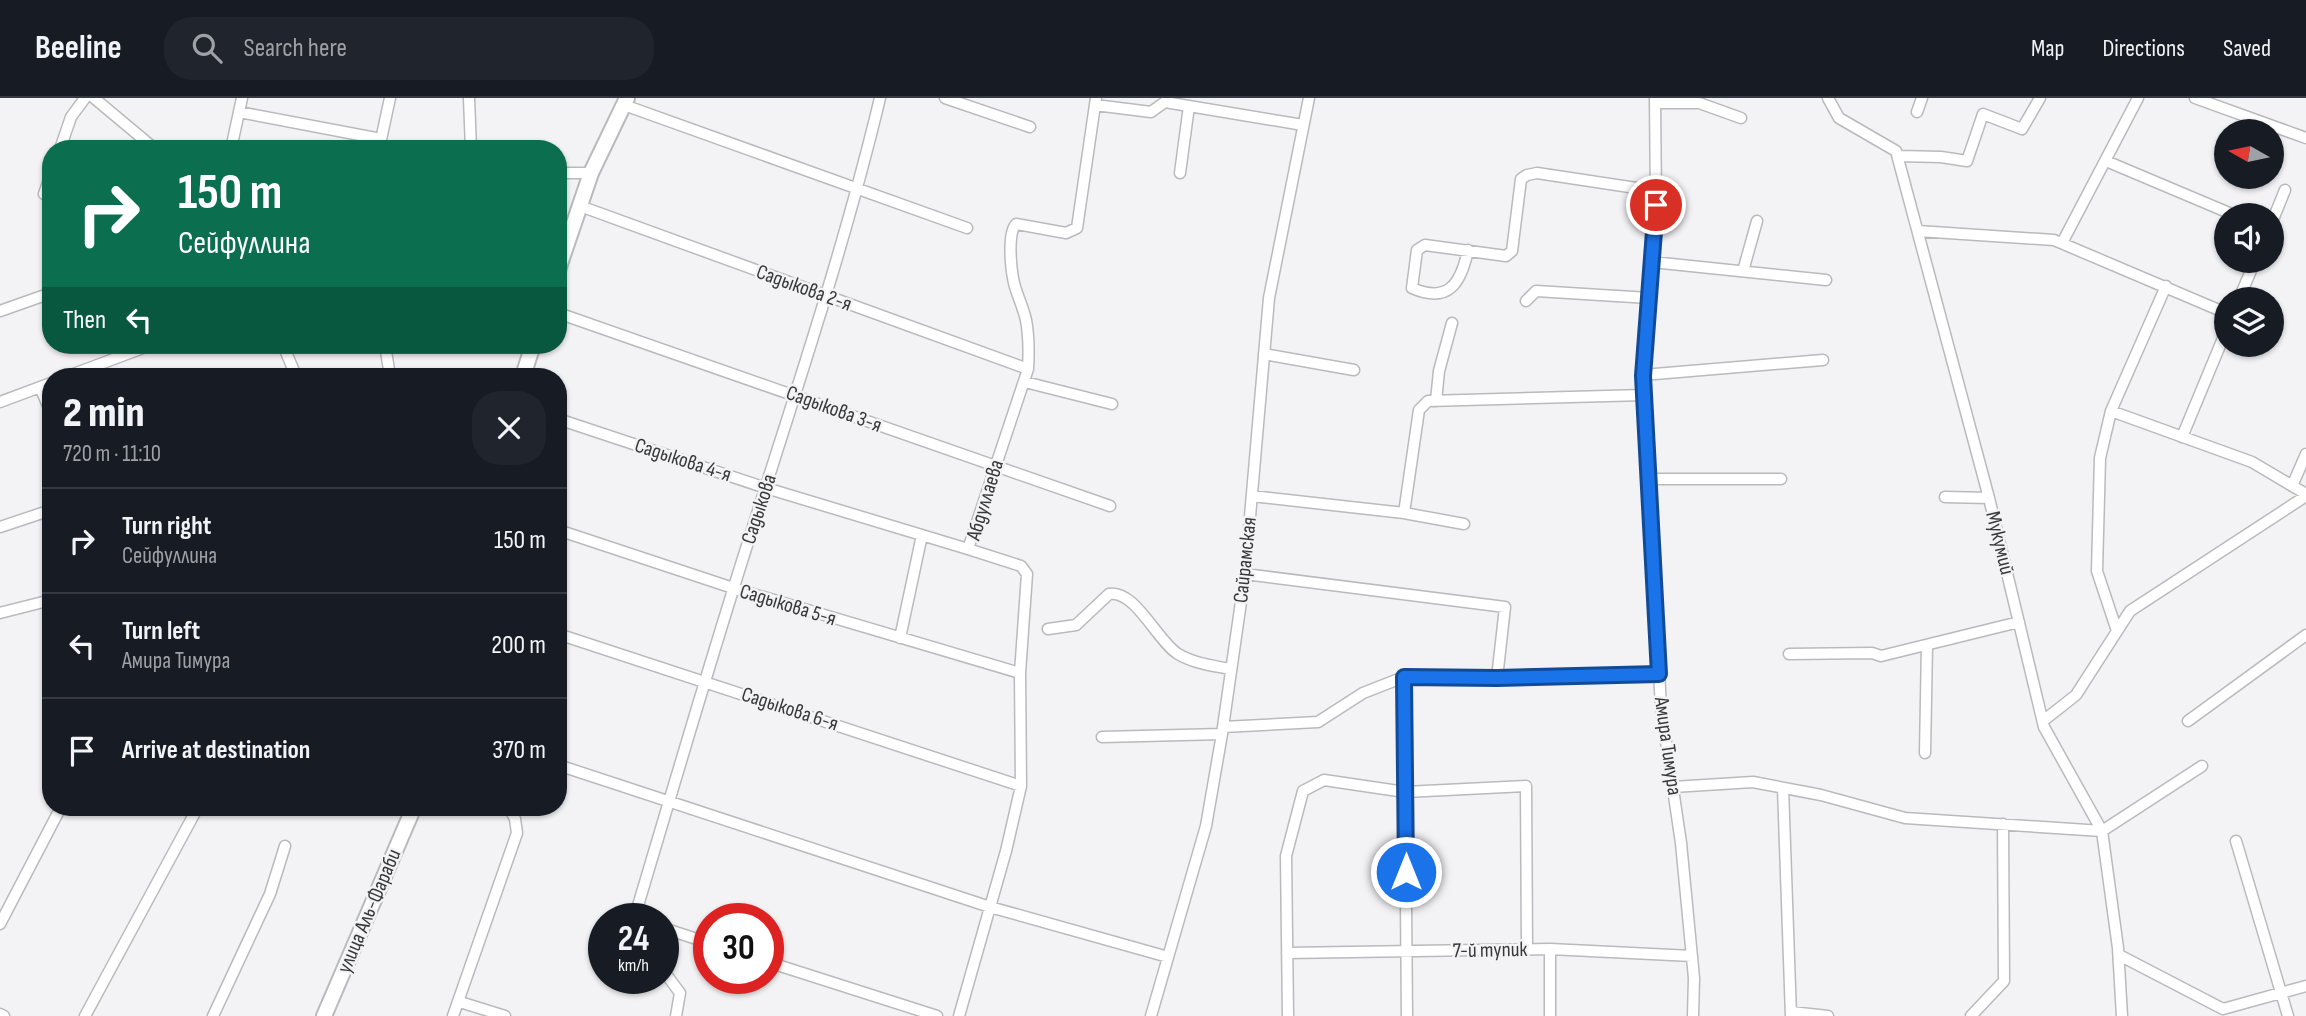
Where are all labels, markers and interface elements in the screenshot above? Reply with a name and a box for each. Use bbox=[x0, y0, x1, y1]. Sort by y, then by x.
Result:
search box bbox=[164, 17, 654, 80]
text: Beeline bbox=[35, 28, 122, 68]
icon: search bbox=[188, 29, 226, 67]
text: Search here bbox=[244, 33, 347, 64]
text: Map bbox=[2031, 34, 2064, 63]
text: Directions bbox=[2102, 34, 2185, 63]
text: Saved bbox=[2223, 34, 2271, 63]
north arrow bbox=[2214, 119, 2284, 189]
map controls bbox=[2214, 119, 2284, 357]
text: 150 m bbox=[178, 164, 282, 223]
icon: right bbox=[63, 168, 154, 259]
pin bbox=[1626, 175, 1686, 235]
icon: arrive bbox=[1637, 186, 1675, 224]
button: sound bbox=[2214, 203, 2284, 273]
text: Сейфуллина bbox=[178, 224, 310, 263]
street label: Садыкова 2-я bbox=[753, 259, 855, 317]
button: layers bbox=[2214, 287, 2284, 357]
icon: left bbox=[120, 301, 158, 339]
text: Then bbox=[63, 305, 106, 336]
street label: Садыкова 3-я bbox=[783, 380, 885, 438]
text: 2 min bbox=[63, 388, 144, 439]
button: close bbox=[472, 391, 546, 465]
street label: Садыкова 4-я bbox=[632, 433, 734, 487]
text: 720 m · 11:10 bbox=[63, 440, 161, 468]
street label: Абдуллаева bbox=[961, 457, 1009, 544]
street label: Садыкова bbox=[736, 471, 782, 547]
street label: Мукумий bbox=[1980, 509, 2020, 577]
text: Turn right bbox=[122, 511, 211, 542]
street label: Сайрамская bbox=[1228, 516, 1262, 604]
icon: right bbox=[63, 522, 101, 560]
text: 150 m bbox=[494, 525, 546, 556]
text: Сейфуллина bbox=[122, 542, 217, 570]
street label: Садыкова 5-я bbox=[737, 578, 839, 632]
text: Turn left bbox=[122, 616, 200, 647]
icon: left bbox=[63, 627, 101, 665]
text: 200 m bbox=[491, 630, 546, 661]
text: Амира Тимура bbox=[122, 647, 230, 675]
street label: Садыкова 6-я bbox=[738, 682, 842, 736]
street label: Амира Тимура bbox=[1649, 694, 1687, 797]
icon: arrive bbox=[63, 732, 101, 770]
text: Arrive at destination bbox=[122, 735, 310, 766]
text: 370 m bbox=[492, 735, 546, 766]
position arrow bbox=[1369, 835, 1443, 909]
street label: улица Аль-Фараби bbox=[332, 845, 406, 977]
speed limit sign: 30 bbox=[693, 903, 784, 994]
text: 24 bbox=[618, 918, 649, 961]
street label: 7-й тупик bbox=[1453, 937, 1528, 963]
text: km/h bbox=[618, 955, 649, 976]

